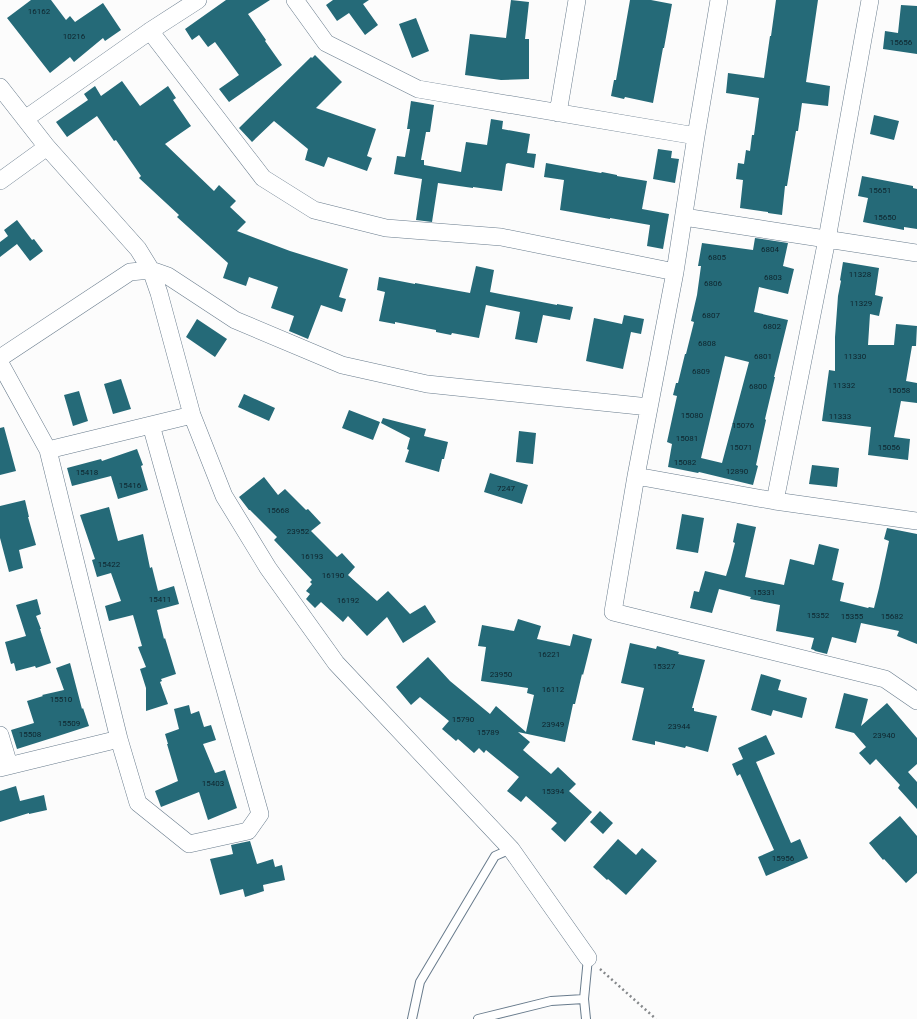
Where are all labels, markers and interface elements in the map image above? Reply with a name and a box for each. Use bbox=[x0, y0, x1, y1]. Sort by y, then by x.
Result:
house number: 16162 bbox=[28, 7, 51, 16]
house number: 10216 bbox=[63, 32, 86, 41]
house number: 15656 bbox=[890, 38, 913, 47]
house number: 15651 bbox=[869, 186, 891, 195]
house number: 15650 bbox=[874, 213, 897, 222]
house number: 6804 bbox=[761, 245, 779, 254]
house number: 6805 bbox=[708, 253, 726, 262]
house number: 11328 bbox=[849, 270, 872, 279]
house number: 6803 bbox=[764, 273, 782, 282]
house number: 6806 bbox=[704, 279, 722, 288]
house number: 11329 bbox=[850, 299, 872, 308]
house number: 6807 bbox=[702, 311, 720, 320]
house number: 6802 bbox=[763, 322, 781, 331]
house number: 6808 bbox=[698, 339, 716, 348]
house number: 6801 bbox=[754, 352, 772, 361]
house number: 11330 bbox=[844, 352, 867, 361]
house number: 6809 bbox=[692, 367, 710, 376]
house number: 11332 bbox=[833, 381, 856, 390]
house number: 6800 bbox=[749, 382, 767, 391]
house number: 15058 bbox=[888, 386, 911, 395]
house number: 15080 bbox=[681, 411, 704, 420]
house number: 11333 bbox=[829, 412, 851, 421]
house number: 15076 bbox=[732, 421, 755, 430]
house number: 15081 bbox=[676, 434, 698, 443]
house number: 15071 bbox=[730, 443, 752, 452]
house number: 15056 bbox=[878, 443, 901, 452]
house number: 15082 bbox=[674, 458, 697, 467]
house number: 12890 bbox=[726, 467, 749, 476]
house number: 15418 bbox=[76, 468, 99, 477]
house number: 15416 bbox=[119, 481, 142, 490]
house number: 7247 bbox=[497, 484, 515, 493]
house number: 15668 bbox=[267, 506, 290, 515]
house number: 23952 bbox=[287, 527, 310, 536]
house number: 16193 bbox=[301, 552, 323, 561]
house number: 15422 bbox=[98, 560, 121, 569]
house number: 16190 bbox=[322, 571, 345, 580]
house number: 15331 bbox=[753, 588, 775, 597]
house number: 15411 bbox=[149, 595, 171, 604]
house number: 16192 bbox=[337, 596, 360, 605]
house number: 15352 bbox=[807, 611, 830, 620]
house number: 15355 bbox=[841, 612, 864, 621]
house number: 15682 bbox=[881, 612, 904, 621]
house number: 16221 bbox=[538, 650, 560, 659]
house number: 15327 bbox=[653, 662, 676, 671]
house number: 23950 bbox=[490, 670, 513, 679]
house number: 16112 bbox=[542, 685, 565, 694]
house number: 15510 bbox=[50, 695, 73, 704]
house number: 15790 bbox=[452, 715, 475, 724]
house number: 15509 bbox=[58, 719, 80, 728]
house number: 23949 bbox=[542, 720, 564, 729]
house number: 23944 bbox=[668, 722, 691, 731]
house number: 15789 bbox=[477, 728, 499, 737]
house number: 15508 bbox=[19, 730, 42, 739]
house number: 23940 bbox=[873, 731, 896, 740]
house number: 15403 bbox=[202, 779, 224, 788]
house number: 15394 bbox=[542, 787, 565, 796]
house number: 15956 bbox=[772, 854, 795, 863]

